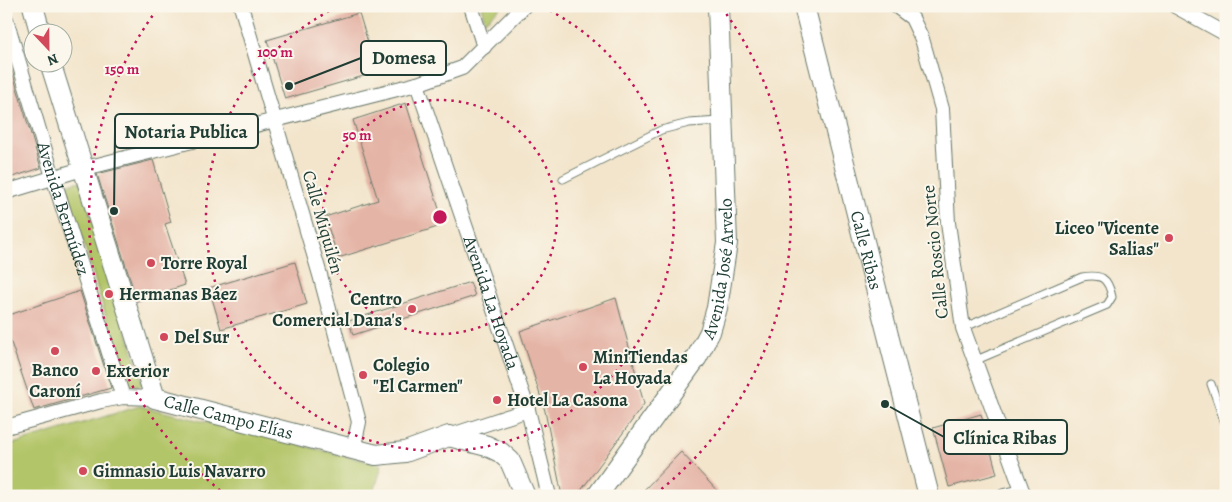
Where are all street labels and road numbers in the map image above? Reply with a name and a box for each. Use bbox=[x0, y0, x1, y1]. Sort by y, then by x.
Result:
street label: Avenida Bermúdez bbox=[31, 138, 96, 278]
street label: Calle Miquilén bbox=[297, 167, 349, 277]
street label: Calle Roscio Norte bbox=[916, 184, 954, 320]
street label: Avenida José Arvelo bbox=[696, 198, 739, 344]
street label: Calle Ribas bbox=[845, 208, 888, 292]
street label: Avenida La Hoyada bbox=[457, 232, 526, 373]
street label: Calle Campo Elías bbox=[161, 389, 296, 445]

